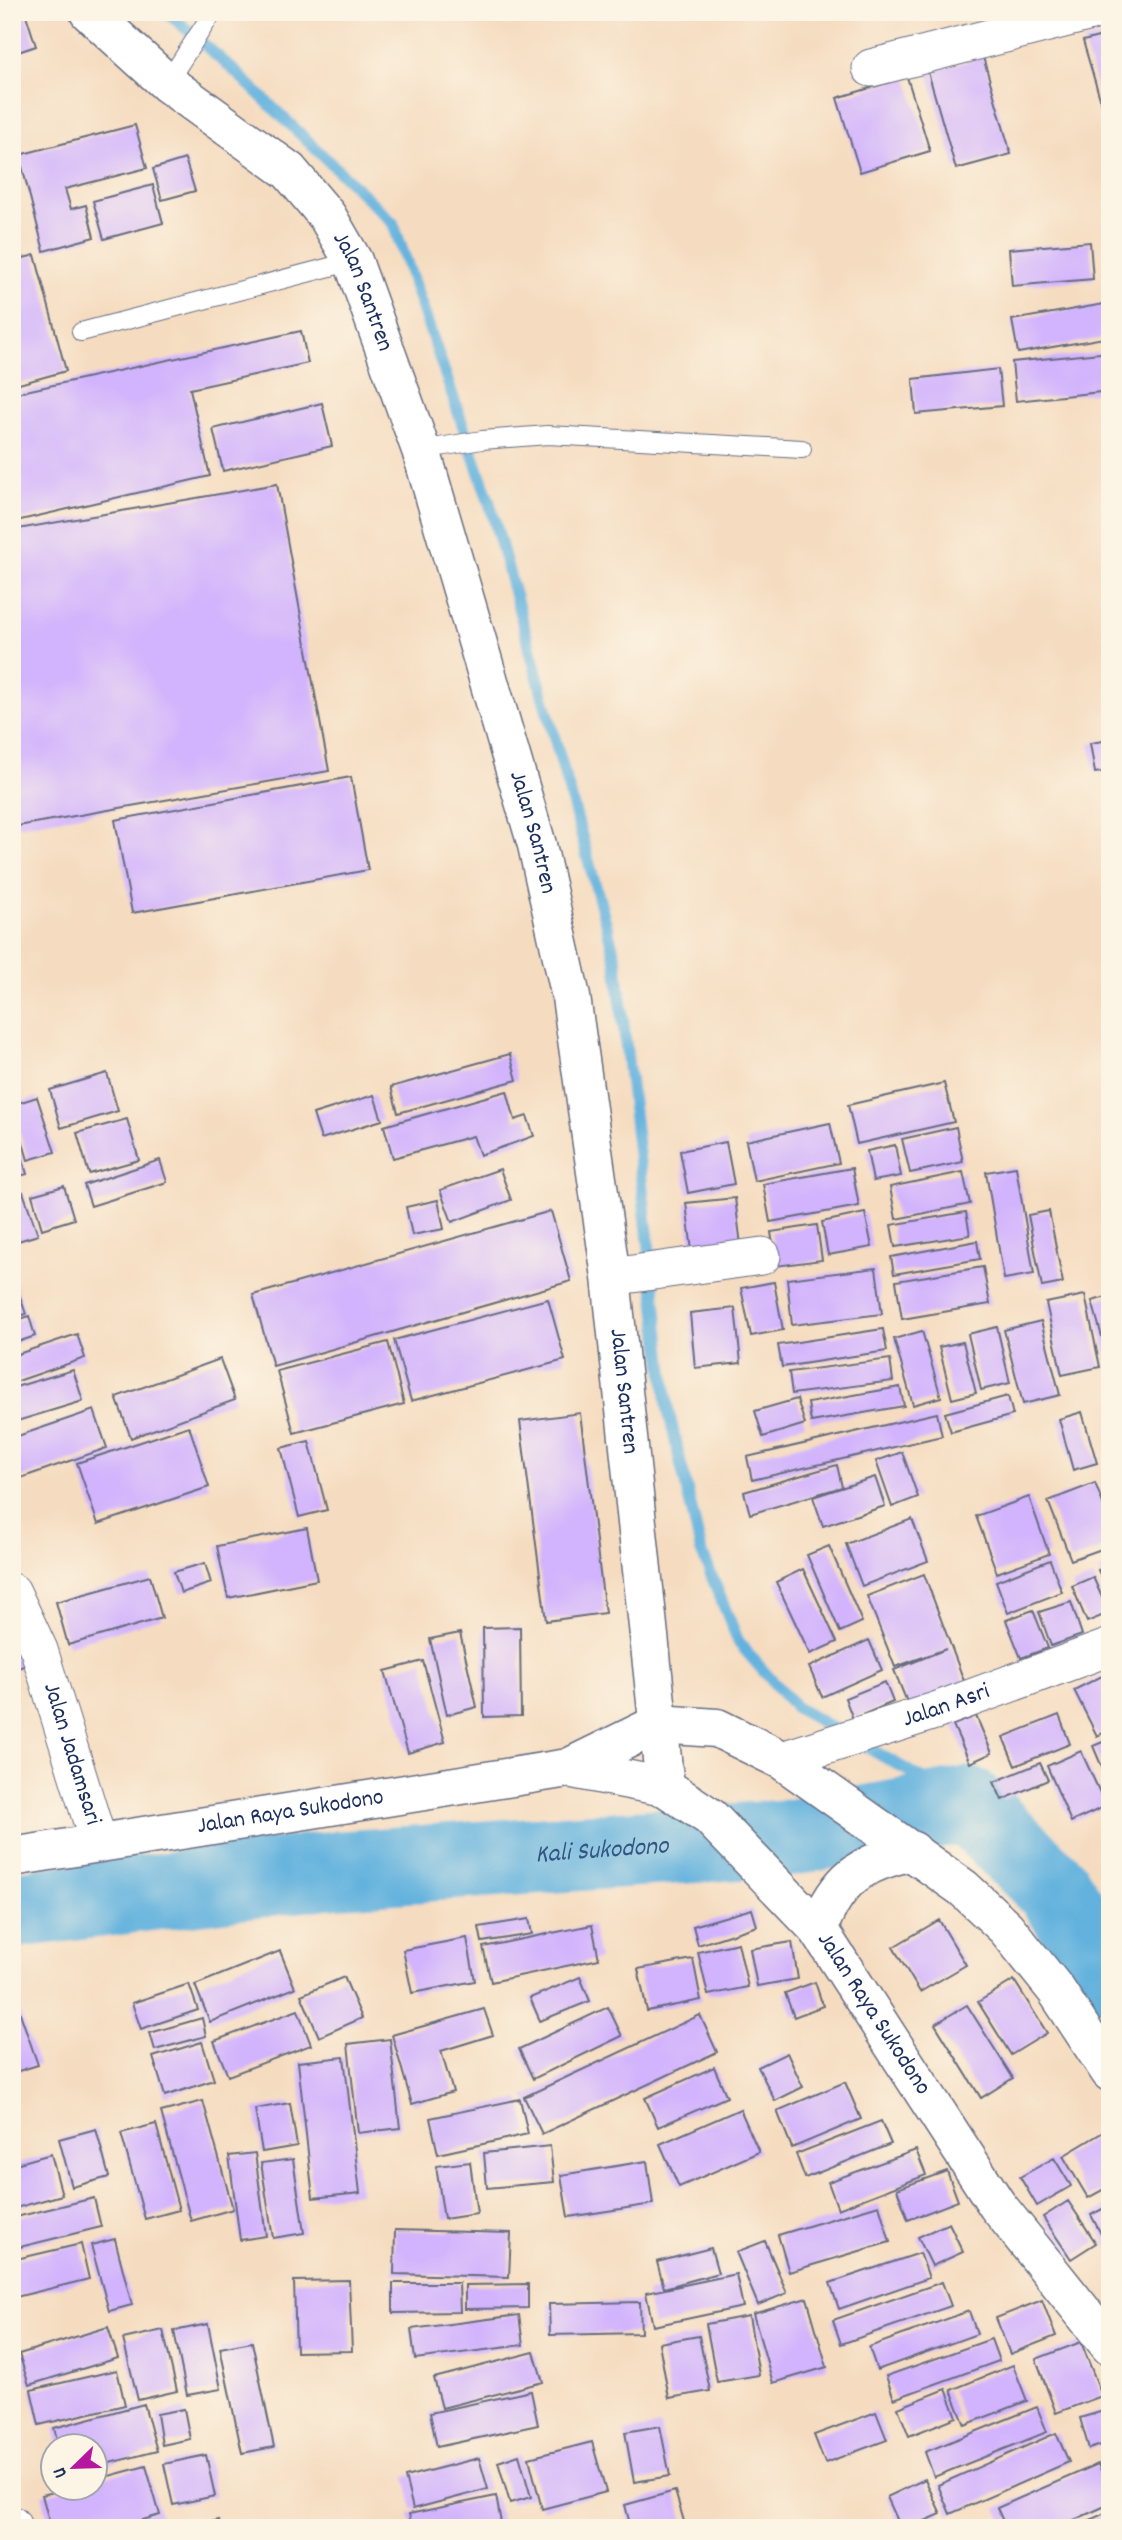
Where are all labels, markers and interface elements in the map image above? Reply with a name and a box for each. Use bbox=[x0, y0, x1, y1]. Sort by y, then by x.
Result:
street label: Jalan Santren bbox=[323, 226, 401, 356]
street label: Jalan Santren bbox=[499, 767, 564, 897]
street label: Jalan Santren bbox=[600, 1327, 647, 1456]
street label: Jalan Asri bbox=[899, 1675, 995, 1737]
street label: Jalan Jadamsari bbox=[33, 1679, 109, 1830]
street label: Jalan Raya Sukodono bbox=[195, 1781, 386, 1844]
water label: Kali Sukodono bbox=[534, 1828, 671, 1874]
street label: Jalan Raya Sukodono bbox=[808, 1926, 939, 2102]
north arrow bbox=[38, 2432, 108, 2502]
text: U bbox=[47, 2463, 76, 2482]

